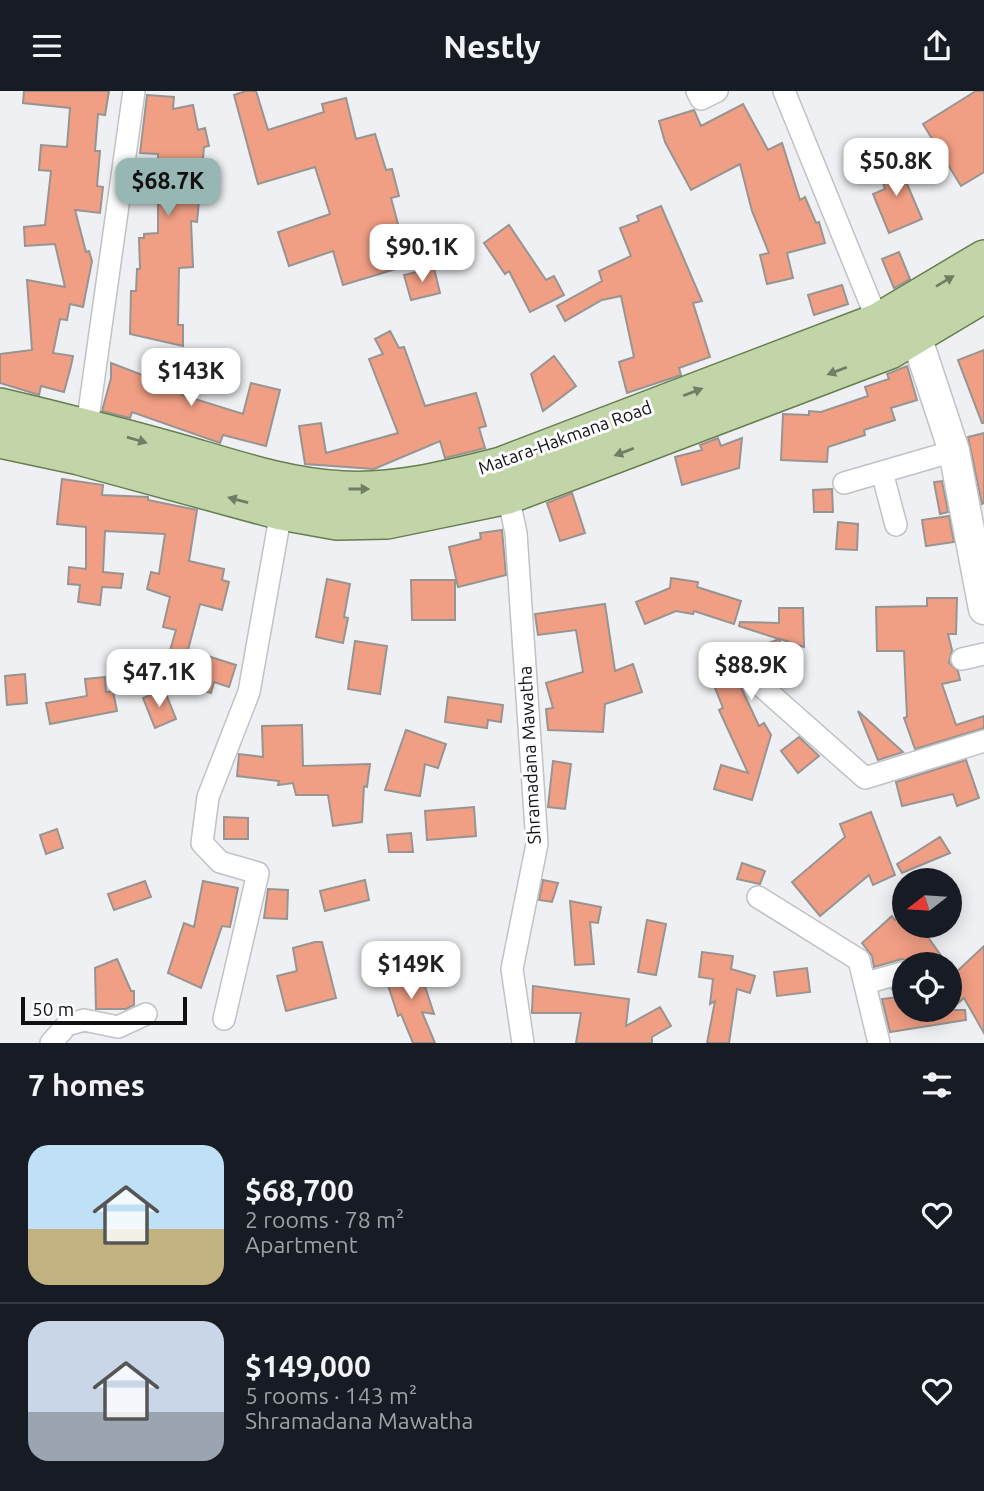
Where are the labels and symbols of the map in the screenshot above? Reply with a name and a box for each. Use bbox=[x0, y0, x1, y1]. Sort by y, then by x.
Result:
pin: $50.8K bbox=[839, 139, 953, 198]
pin: $68.7K bbox=[111, 159, 225, 218]
pin: $90.1K bbox=[365, 225, 479, 284]
one-way arrow bbox=[936, 275, 955, 287]
pin: $143K bbox=[142, 349, 240, 408]
one-way arrow bbox=[826, 366, 847, 377]
one-way arrow bbox=[682, 386, 703, 397]
street label: Matara-Hakmana Road bbox=[475, 396, 654, 478]
one-way arrow bbox=[127, 436, 148, 446]
one-way arrow bbox=[614, 447, 635, 458]
one-way arrow bbox=[348, 483, 370, 495]
one-way arrow bbox=[227, 494, 249, 505]
pin: $88.9K bbox=[694, 643, 808, 702]
pin: $47.1K bbox=[102, 649, 216, 709]
street label: Shramadana Mawatha bbox=[514, 665, 544, 845]
north arrow bbox=[892, 868, 962, 938]
pin: $149K bbox=[362, 941, 460, 1001]
scale bar bbox=[21, 994, 187, 1026]

